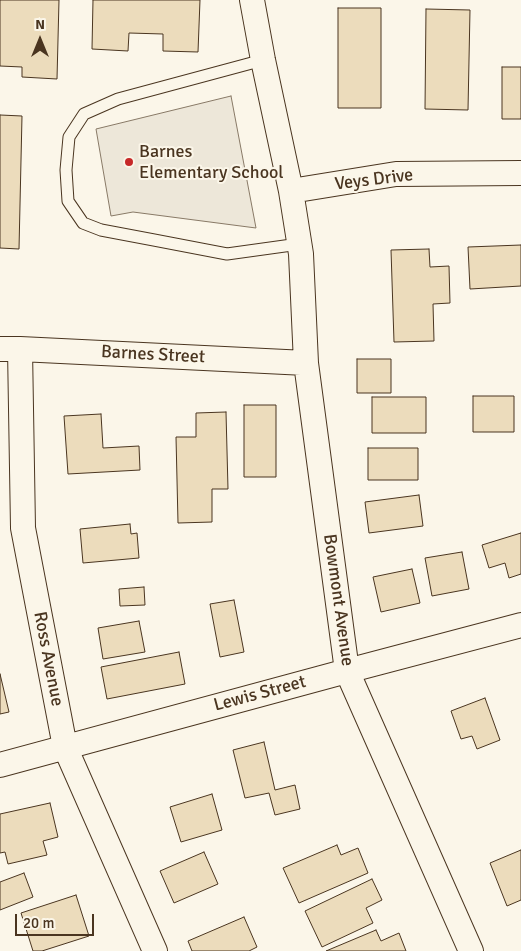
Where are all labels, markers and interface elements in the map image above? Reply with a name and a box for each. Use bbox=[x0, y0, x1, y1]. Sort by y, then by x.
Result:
north arrow bbox=[15, 15, 65, 65]
text: N bbox=[35, 16, 45, 33]
place label: Barnes Elementary School bbox=[139, 141, 284, 183]
marker: Barnes Elementary School bbox=[123, 156, 135, 168]
street label: Veys Drive bbox=[334, 164, 414, 196]
street label: Barnes Street bbox=[100, 341, 206, 369]
street label: Bowmont Avenue bbox=[318, 533, 358, 667]
street label: Ross Avenue bbox=[28, 610, 68, 708]
street label: Lewis Street bbox=[212, 671, 308, 717]
scale bar bbox=[18, 904, 96, 936]
text: 20 m bbox=[23, 914, 54, 932]

